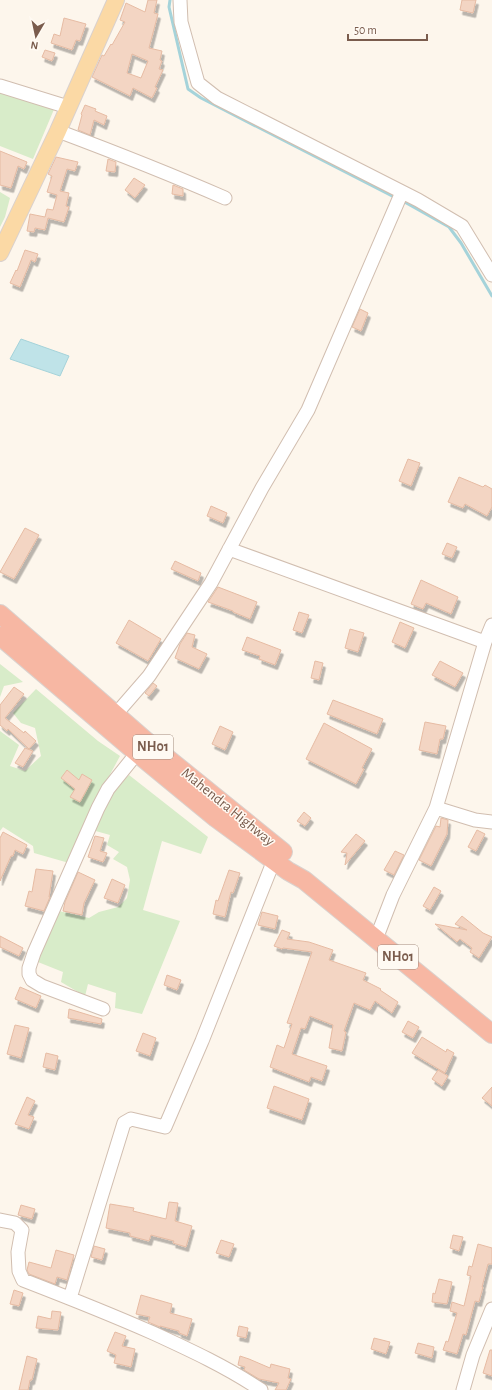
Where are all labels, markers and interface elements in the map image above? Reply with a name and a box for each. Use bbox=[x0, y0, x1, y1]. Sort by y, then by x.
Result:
north arrow bbox=[16, 16, 56, 56]
scale bar bbox=[348, 16, 427, 42]
text: 50 m bbox=[354, 24, 377, 36]
text: N bbox=[30, 39, 39, 51]
road number: NH01 bbox=[133, 735, 173, 759]
street label: Mahendra Highway bbox=[179, 765, 278, 849]
road number: NH01 bbox=[378, 945, 418, 969]

